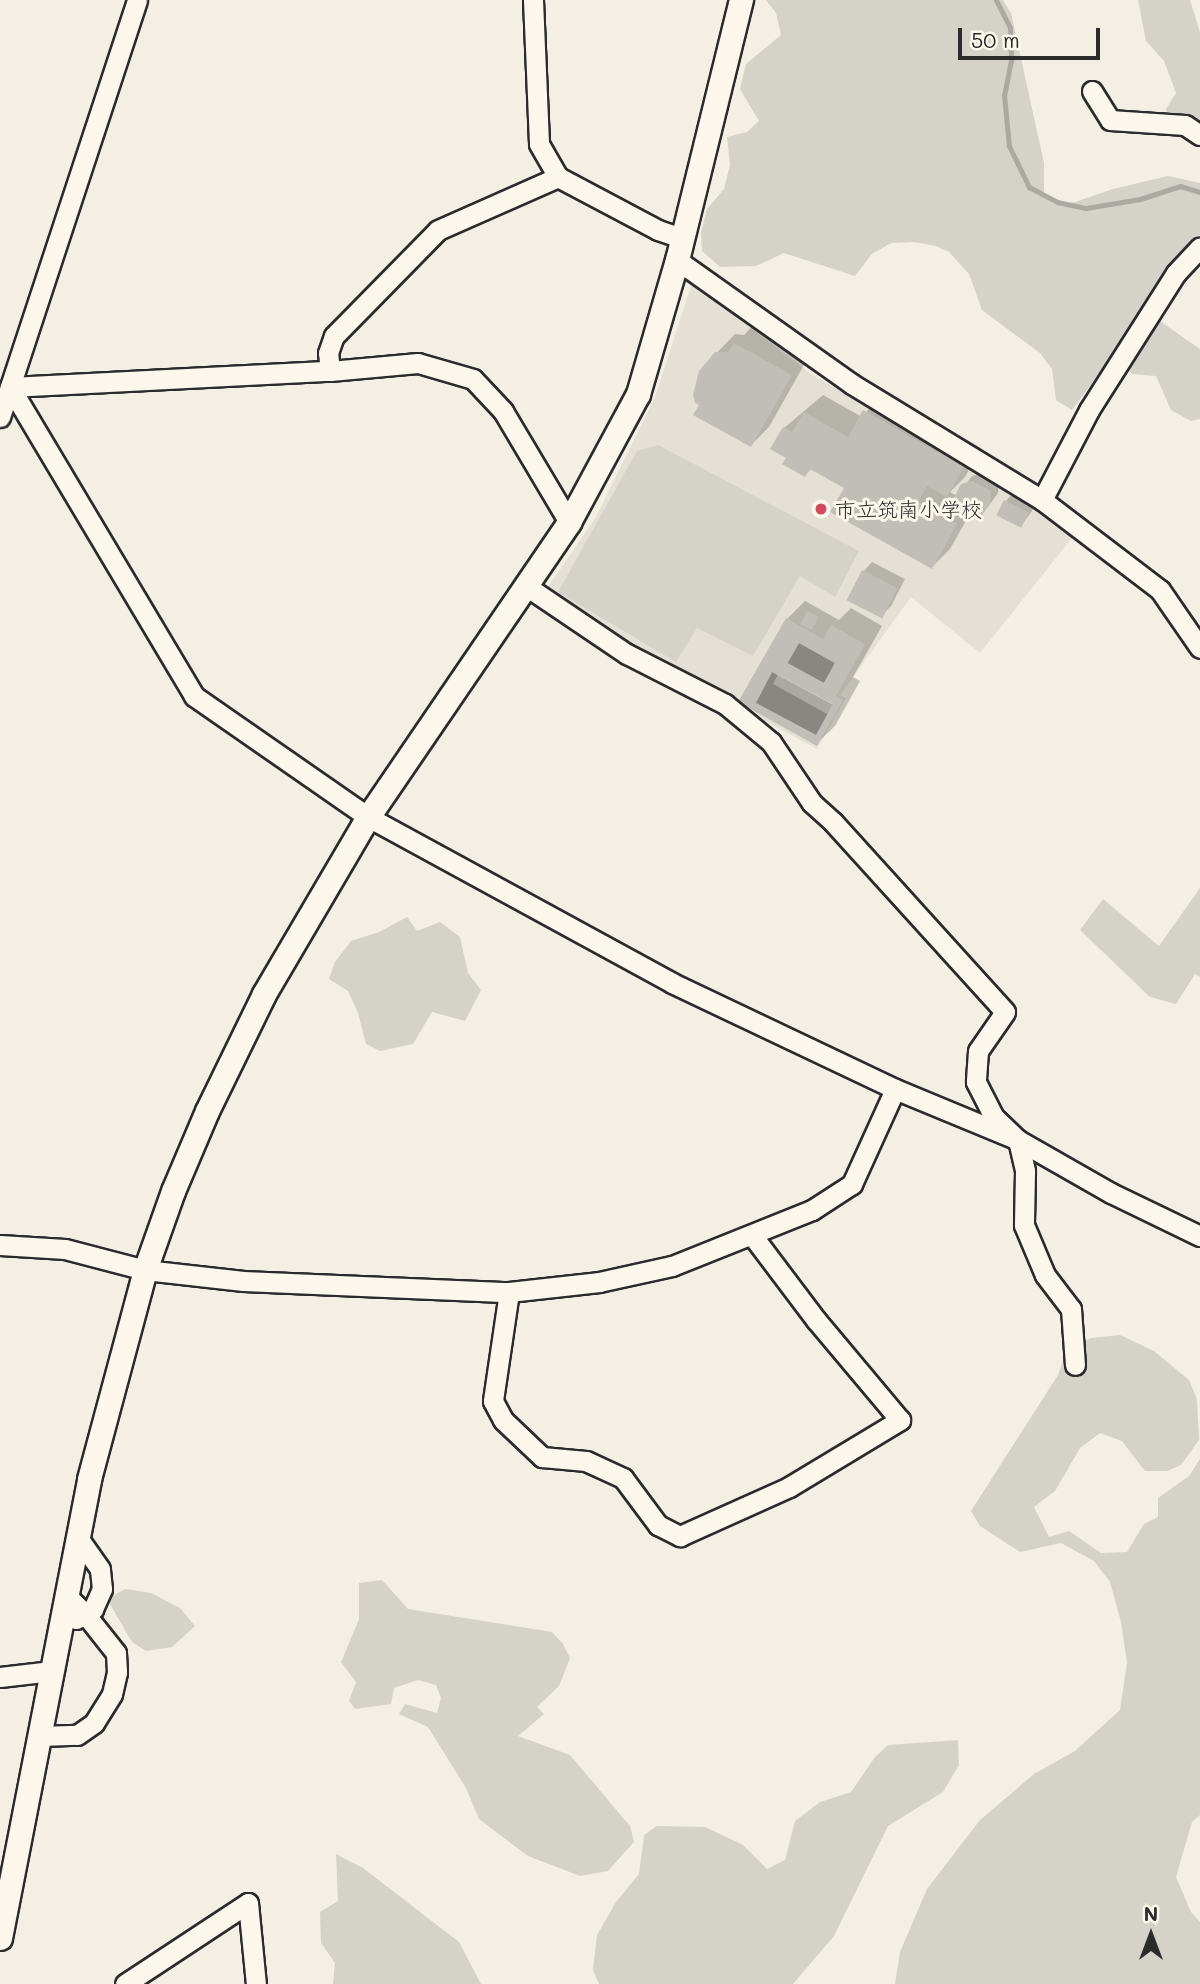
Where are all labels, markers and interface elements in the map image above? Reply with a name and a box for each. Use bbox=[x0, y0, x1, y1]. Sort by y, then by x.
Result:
scale bar bbox=[962, 14, 1104, 58]
text: 50 m bbox=[971, 26, 1020, 53]
place label: 市立筑南小学校 bbox=[835, 496, 982, 522]
marker: 市立筑南小学校 bbox=[813, 501, 829, 517]
north arrow bbox=[1116, 1900, 1186, 1970]
text: N bbox=[1144, 1901, 1158, 1926]

